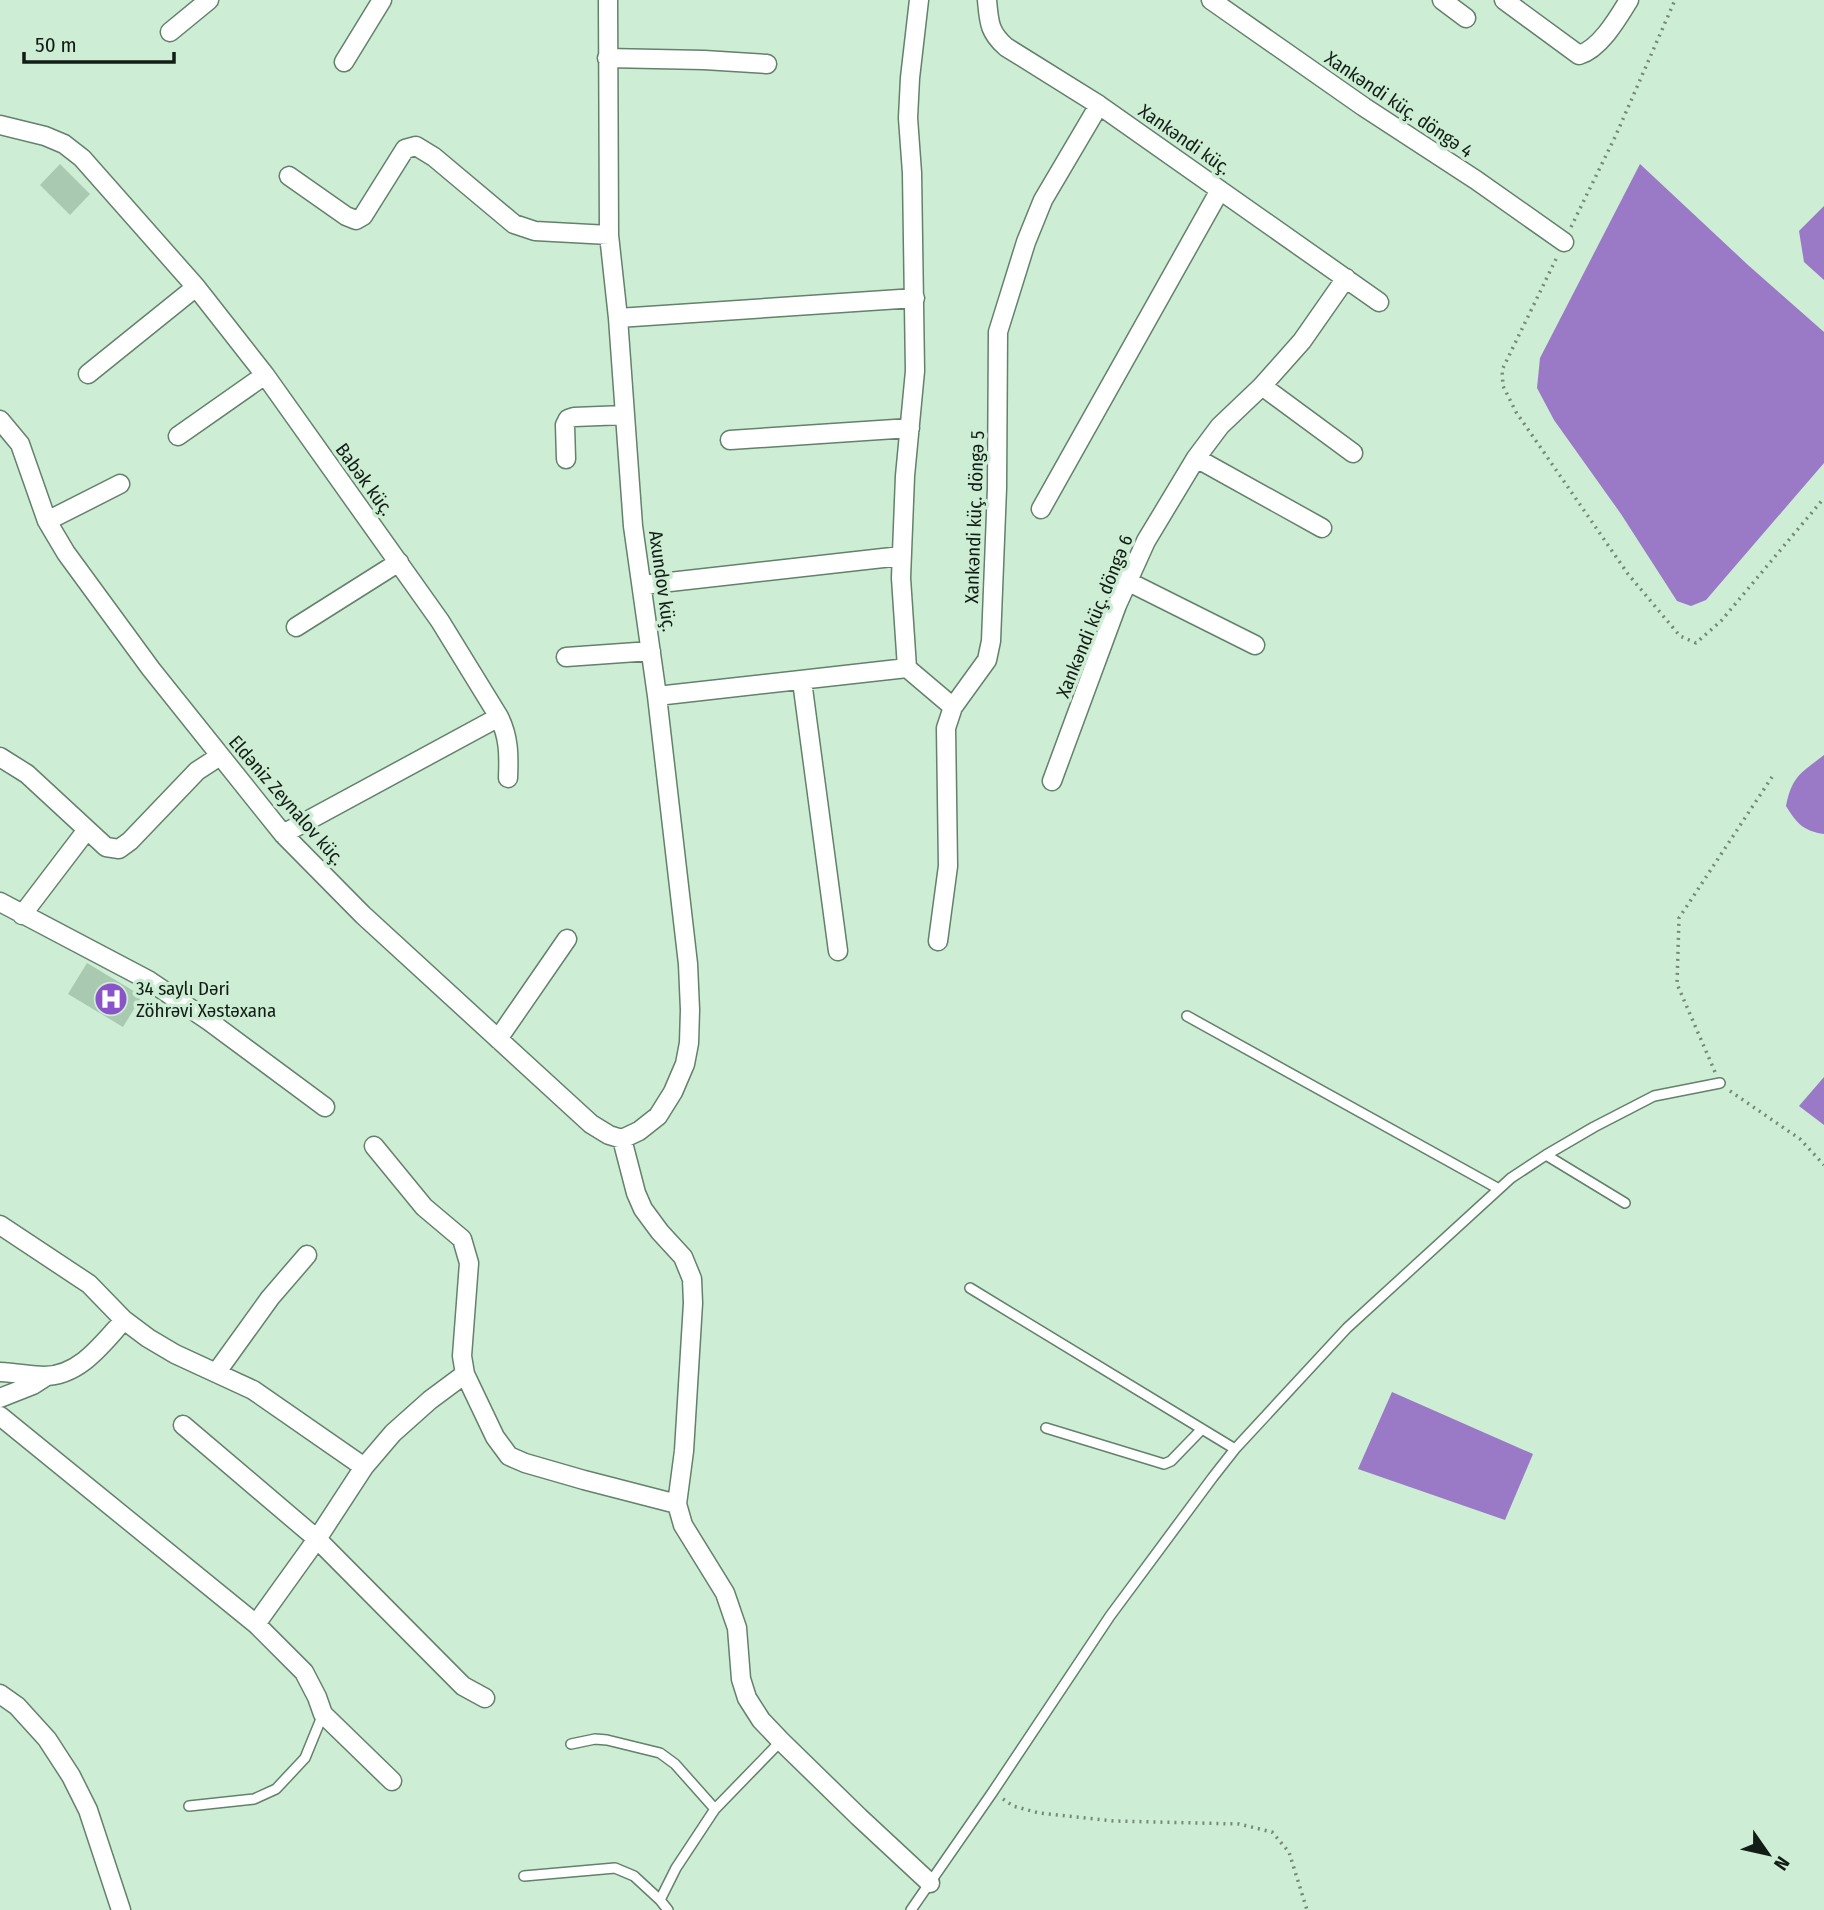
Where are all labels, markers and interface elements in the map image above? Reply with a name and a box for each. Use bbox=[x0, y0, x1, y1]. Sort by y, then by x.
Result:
scale bar bbox=[24, 21, 175, 65]
text: 50 m bbox=[35, 32, 77, 58]
street label: Xankəndi küç. döngə 4 bbox=[1320, 46, 1477, 162]
street label: Xankəndi küç. bbox=[1134, 99, 1235, 180]
street label: Xankəndi küç. döngə 5 bbox=[960, 430, 989, 604]
street label: Babək küç. bbox=[331, 439, 398, 520]
street label: Axundov küç. bbox=[644, 529, 681, 633]
street label: Xankəndi küç. döngə 6 bbox=[1051, 531, 1138, 701]
street label: Eldəniz Zeynalov küç. bbox=[224, 731, 349, 870]
place label: 34 saylı Dəri Zöhrəvi Xəstəxana bbox=[136, 977, 276, 1022]
hospital icon: 34 saylı Dəri Zöhrəvi Xəstəxana bbox=[92, 980, 130, 1018]
north arrow bbox=[1733, 1819, 1803, 1889]
text: N bbox=[1769, 1852, 1794, 1874]

